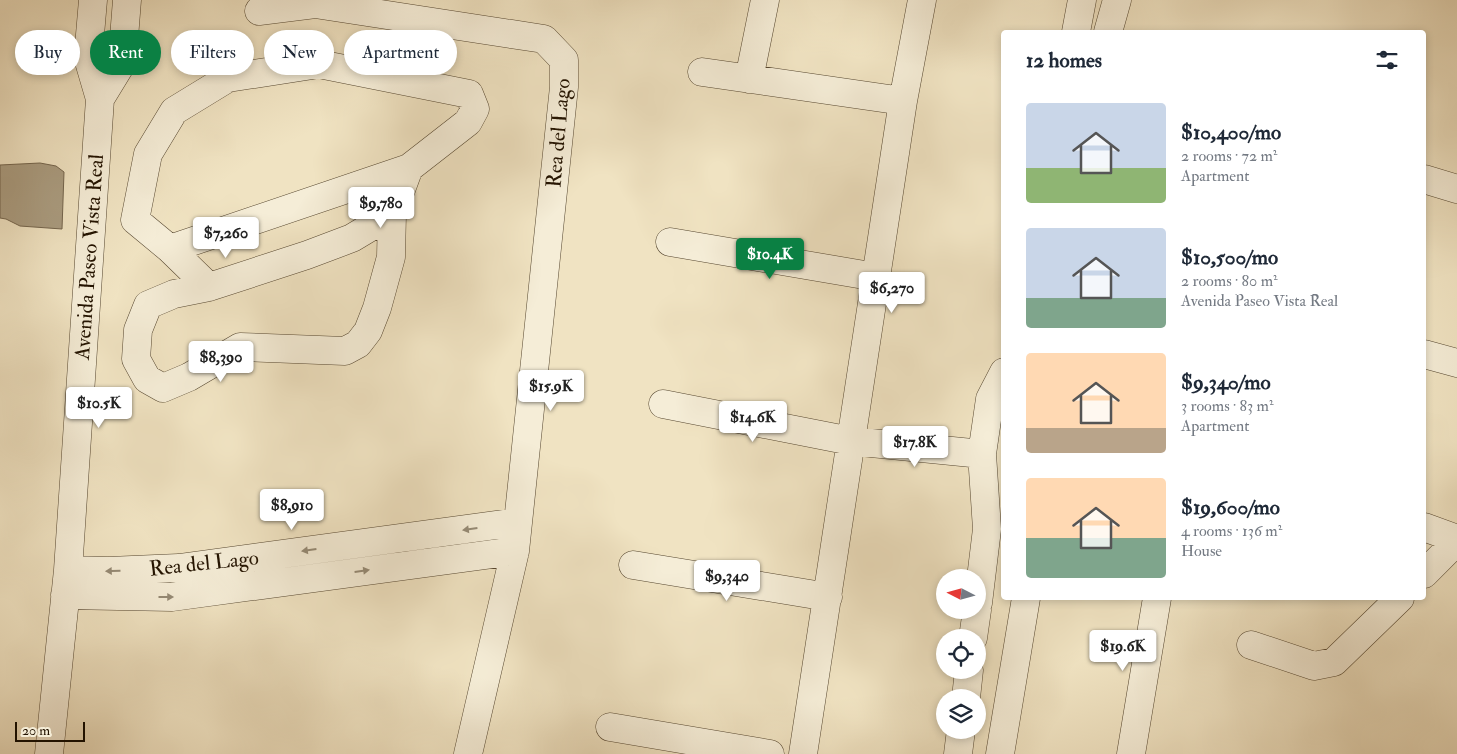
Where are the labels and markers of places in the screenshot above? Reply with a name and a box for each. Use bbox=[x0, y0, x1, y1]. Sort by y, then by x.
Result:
pin: $9,780 bbox=[340, 186, 422, 229]
pin: $7,260 bbox=[185, 216, 267, 259]
pin: $10.4K bbox=[729, 238, 811, 280]
pin: $6,270 bbox=[851, 272, 933, 314]
pin: $8,390 bbox=[180, 340, 262, 383]
pin: $15.9K bbox=[510, 370, 592, 412]
pin: $10.5K bbox=[58, 386, 140, 429]
pin: $14.6K bbox=[712, 400, 794, 443]
pin: $17.8K bbox=[874, 426, 956, 468]
pin: $8,910 bbox=[251, 488, 333, 531]
pin: $9,340 bbox=[686, 560, 768, 602]
pin: $19.6K bbox=[1082, 630, 1164, 672]

